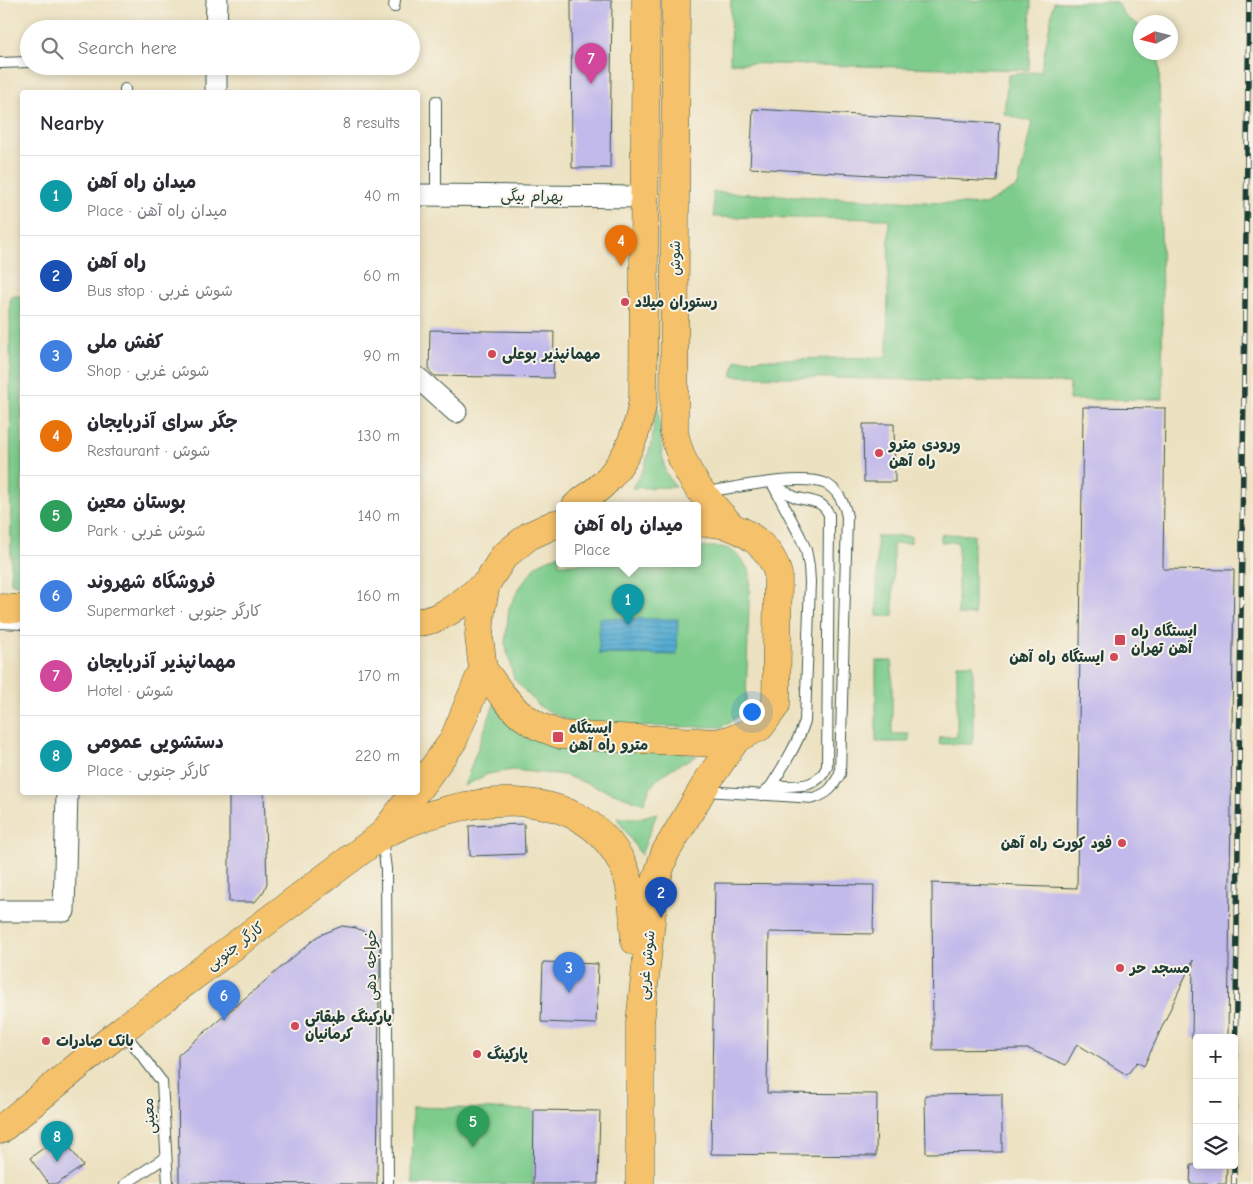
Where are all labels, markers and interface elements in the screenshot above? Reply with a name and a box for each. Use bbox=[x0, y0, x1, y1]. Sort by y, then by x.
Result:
north arrow bbox=[1133, 15, 1178, 60]
search box bbox=[20, 20, 420, 75]
icon: search bbox=[38, 34, 66, 62]
text: Search here bbox=[78, 37, 177, 59]
pin: 7 bbox=[575, 43, 607, 84]
text: Nearby bbox=[40, 111, 104, 135]
text: 8 results bbox=[343, 114, 400, 132]
text: میدان راه آهن bbox=[87, 171, 196, 193]
street label: بهرام بیگی bbox=[500, 186, 564, 209]
text: 1 bbox=[53, 187, 59, 205]
text: 40 m bbox=[364, 187, 400, 205]
text: Place · میدان راه آهن bbox=[87, 202, 227, 220]
pin: 4 bbox=[605, 225, 637, 266]
street label: شوش bbox=[666, 240, 684, 276]
text: راه آهن bbox=[87, 251, 146, 273]
text: 2 bbox=[52, 267, 60, 285]
text: 60 m bbox=[363, 267, 400, 285]
text: Bus stop · شوش غربی bbox=[87, 282, 233, 300]
place label: رستوران میلاد bbox=[635, 293, 718, 312]
marker: رستوران میلاد bbox=[619, 296, 631, 308]
text: کفش ملی bbox=[87, 331, 163, 353]
place label: مهمانپذیر بوعلی bbox=[502, 345, 601, 364]
text: 3 bbox=[52, 347, 60, 365]
text: 90 m bbox=[363, 347, 400, 365]
marker: مهمانپذیر بوعلی bbox=[486, 348, 498, 360]
text: Shop · شوش غربی bbox=[87, 362, 209, 380]
text: جگر سرای آذربایجان bbox=[87, 411, 238, 433]
text: 4 bbox=[52, 427, 60, 445]
text: 130 m bbox=[357, 427, 400, 445]
place label: ورودی مترو راه آهن bbox=[888, 435, 961, 470]
text: Restaurant · شوش bbox=[87, 442, 210, 460]
marker: ورودی مترو راه آهن bbox=[873, 447, 885, 459]
text: بوستان معین bbox=[87, 491, 186, 513]
popup bbox=[556, 502, 701, 567]
text: 5 bbox=[52, 507, 60, 525]
text: 140 m bbox=[358, 507, 400, 525]
text: میدان راه آهن bbox=[574, 514, 683, 536]
text: Park · شوش غربی bbox=[87, 522, 206, 540]
text: Place bbox=[574, 541, 610, 559]
text: فروشگاه شهروند bbox=[87, 571, 215, 593]
pin: 1 bbox=[612, 584, 644, 625]
text: 6 bbox=[52, 587, 60, 605]
text: 160 m bbox=[357, 587, 400, 605]
text: Supermarket · کارگر جنوبی bbox=[87, 602, 261, 620]
place label: ایستگاه راه آهن تهران bbox=[1131, 621, 1197, 657]
marker: ایستگاه راه آهن تهران bbox=[1113, 633, 1127, 647]
place label: ایستگاه راه آهن bbox=[1009, 647, 1104, 666]
text: مهمانپذیر آذربایجان bbox=[87, 651, 236, 673]
marker: ایستگاه راه آهن bbox=[1108, 651, 1120, 663]
text: 7 bbox=[52, 667, 60, 685]
text: 170 m bbox=[358, 667, 400, 685]
text: Hotel · شوش bbox=[87, 682, 174, 700]
your location bbox=[739, 699, 765, 725]
place label: ایستگاه مترو راه آهن bbox=[569, 718, 648, 754]
marker: ایستگاه مترو راه آهن bbox=[551, 730, 565, 744]
text: دستشویی عمومی bbox=[87, 731, 224, 753]
text: 8 bbox=[52, 747, 60, 765]
text: 220 m bbox=[355, 747, 400, 765]
text: Place · کارگر جنوبی bbox=[87, 762, 210, 780]
place label: فود کورت راه آهن bbox=[1001, 834, 1112, 853]
marker: فود کورت راه آهن bbox=[1116, 837, 1128, 849]
pin: 2 bbox=[645, 877, 677, 918]
street label: کارگر جنوبی bbox=[202, 918, 268, 975]
street label: خواجه دهی bbox=[362, 929, 381, 1001]
street label: شوش غربی bbox=[633, 929, 660, 1001]
pin: 3 bbox=[553, 952, 585, 993]
place label: مسجد حر bbox=[1128, 959, 1190, 977]
marker: مسجد حر bbox=[1114, 962, 1126, 974]
pin: 6 bbox=[208, 980, 240, 1021]
place label: پارکینگ طبقاتی کرمانیان bbox=[305, 1008, 392, 1043]
marker: پارکینگ طبقاتی کرمانیان bbox=[289, 1020, 301, 1032]
place label: بانک صادرات bbox=[56, 1032, 134, 1050]
map controls bbox=[1193, 1034, 1238, 1169]
button: + bbox=[1193, 1034, 1238, 1079]
marker: بانک صادرات bbox=[40, 1035, 52, 1047]
place label: پارکینگ bbox=[487, 1045, 529, 1063]
marker: پارکینگ bbox=[471, 1048, 483, 1060]
button: − bbox=[1193, 1079, 1238, 1124]
street label: معینی bbox=[139, 1097, 160, 1135]
pin: 5 bbox=[457, 1106, 489, 1147]
pin: 8 bbox=[41, 1121, 73, 1162]
button: layers bbox=[1193, 1124, 1238, 1169]

